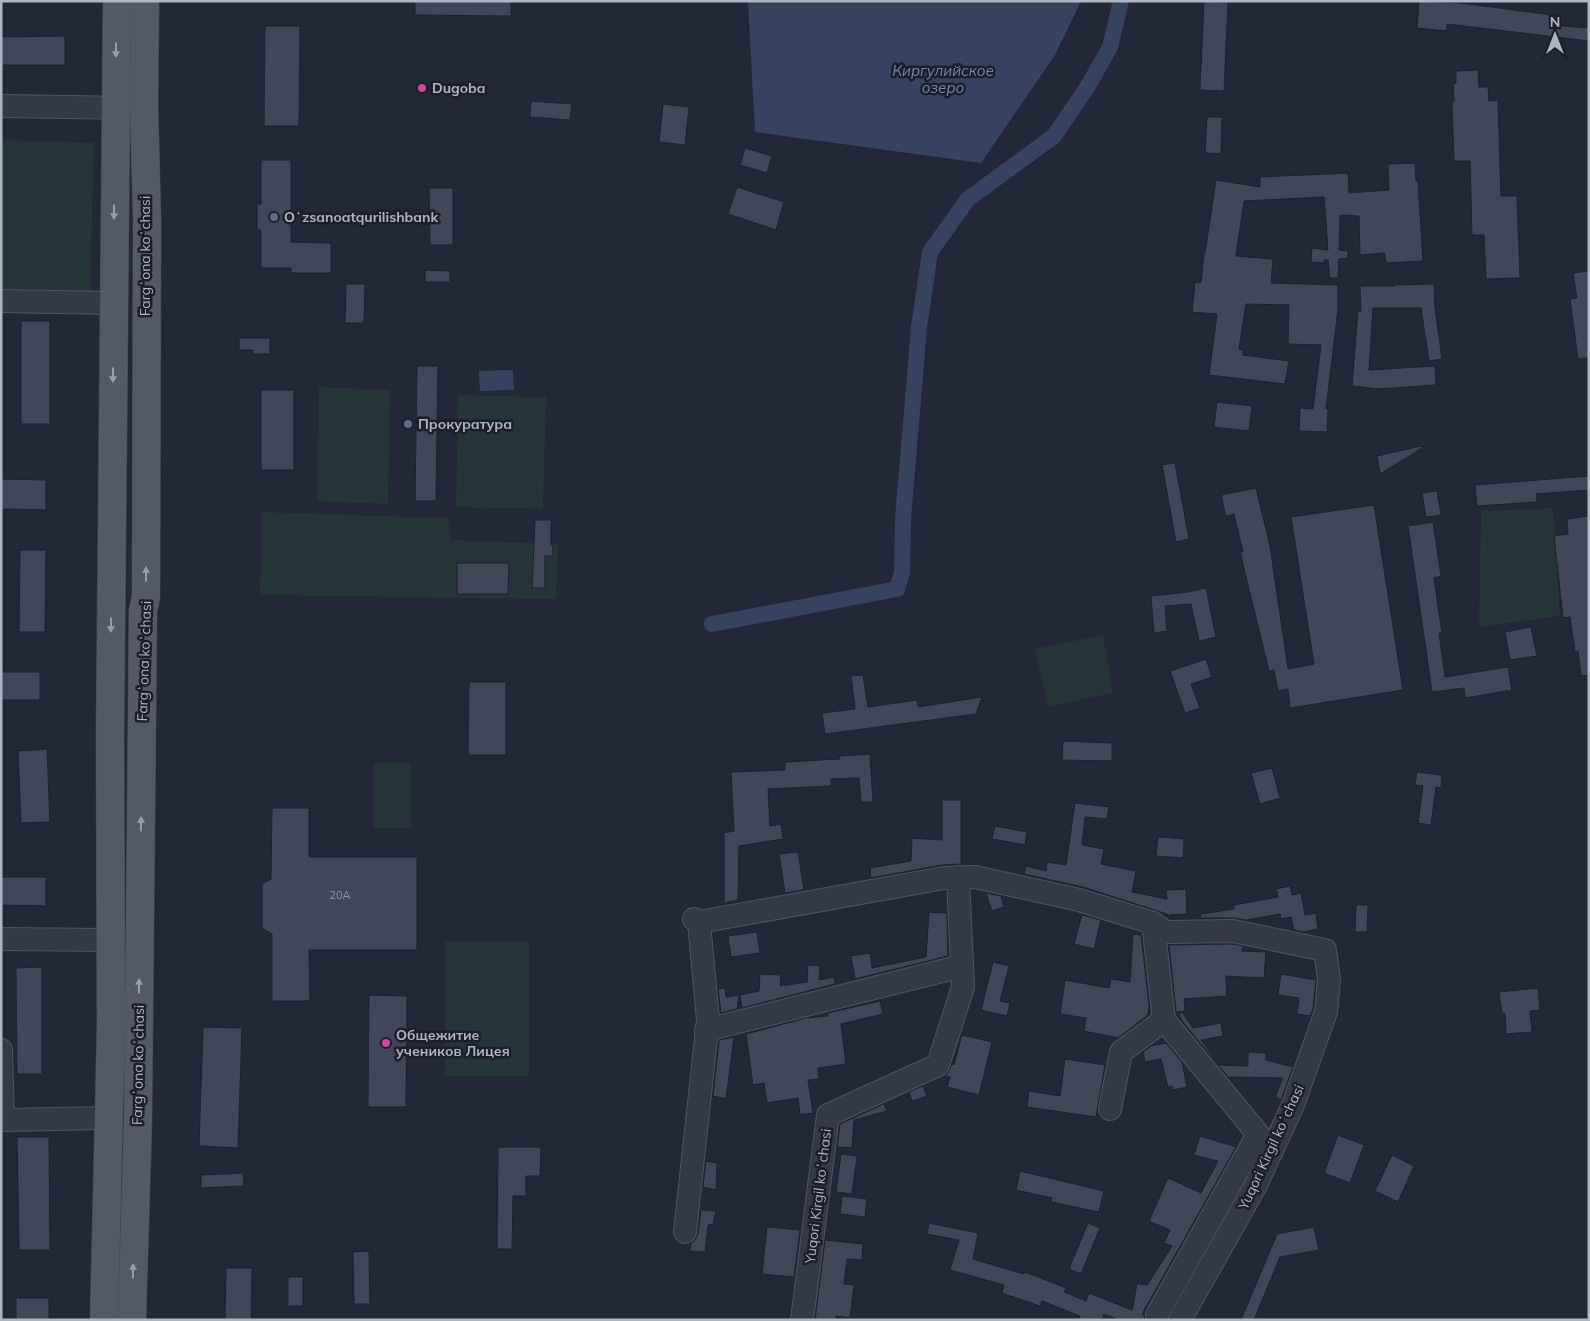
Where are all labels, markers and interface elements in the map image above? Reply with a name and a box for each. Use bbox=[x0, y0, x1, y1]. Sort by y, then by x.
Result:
north arrow bbox=[1530, 10, 1580, 60]
text: N bbox=[1550, 13, 1560, 31]
one-way arrow bbox=[112, 42, 120, 58]
water label: Киргулийское озеро bbox=[892, 61, 994, 97]
place label: Dugoba bbox=[432, 79, 485, 97]
marker: Dugoba bbox=[416, 82, 428, 94]
street label: Fargʻona koʻchasi bbox=[136, 196, 154, 316]
one-way arrow bbox=[110, 205, 118, 221]
place label: Oʻzsanoatqurilishbank bbox=[284, 208, 438, 226]
marker: Oʻzsanoatqurilishbank bbox=[268, 211, 280, 223]
one-way arrow bbox=[109, 367, 117, 383]
place label: Прокуратура bbox=[418, 415, 512, 433]
marker: Прокуратура bbox=[402, 418, 414, 430]
one-way arrow bbox=[142, 566, 150, 582]
street label: Fargʻona koʻchasi bbox=[133, 600, 155, 722]
one-way arrow bbox=[107, 617, 115, 633]
one-way arrow bbox=[137, 815, 145, 831]
house number: 20А bbox=[329, 888, 351, 902]
one-way arrow bbox=[135, 978, 143, 994]
street label: Fargʻona koʻchasi bbox=[128, 1005, 148, 1125]
place label: Общежитие учеников Лицея bbox=[396, 1026, 510, 1060]
marker: Общежитие учеников Лицея bbox=[380, 1037, 392, 1049]
street label: Yuqori Kirgil koʻchasi bbox=[1234, 1082, 1308, 1213]
street label: Yuqori Kirgil koʻchasi bbox=[801, 1127, 835, 1265]
one-way arrow bbox=[129, 1263, 137, 1279]

